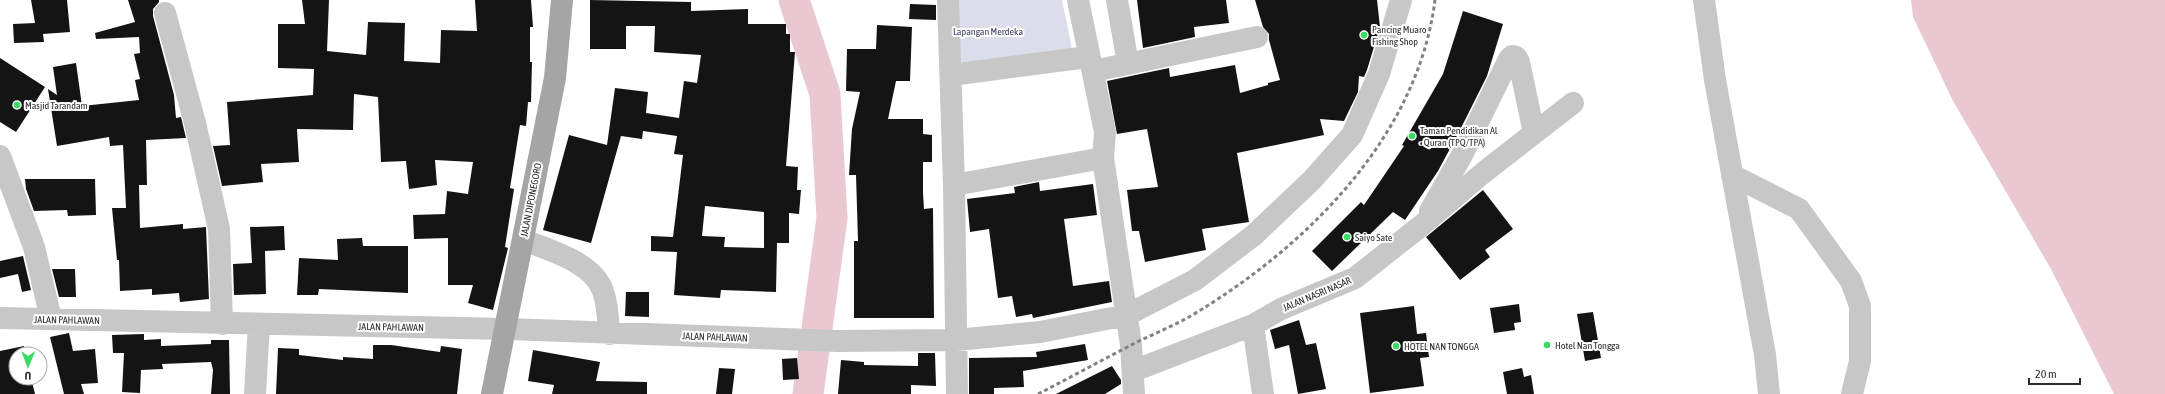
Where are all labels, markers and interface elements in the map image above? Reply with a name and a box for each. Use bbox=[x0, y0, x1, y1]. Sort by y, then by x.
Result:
place label: Pancing Muaro Fishing Shop bbox=[1372, 24, 1427, 47]
park label: Lapangan Merdeka bbox=[953, 26, 1023, 37]
marker: Pancing Muaro Fishing Shop bbox=[1359, 30, 1369, 40]
marker: Masjid Tarandam bbox=[12, 100, 22, 110]
place label: Masjid Tarandam bbox=[25, 100, 88, 111]
place label: Taman Pendidikan Al - Quran (TPQ/TPA) bbox=[1420, 125, 1498, 148]
marker: Taman Pendidikan Al - Quran (TPQ/TPA) bbox=[1407, 131, 1417, 141]
street label: JALAN DIPONEGORO bbox=[518, 162, 544, 238]
marker: Saiyo Sate bbox=[1342, 232, 1352, 242]
place label: Saiyo Sate bbox=[1355, 232, 1393, 243]
street label: JALAN NASRI NASAR bbox=[1281, 275, 1353, 313]
street label: JALAN PAHLAWAN bbox=[34, 314, 100, 326]
street label: JALAN PAHLAWAN bbox=[358, 321, 424, 333]
street label: JALAN PAHLAWAN bbox=[682, 330, 748, 344]
marker: Hotel Nan Tongga bbox=[1542, 340, 1552, 350]
place label: Hotel Nan Tongga bbox=[1555, 340, 1620, 351]
marker: HOTEL NAN TONGGA bbox=[1391, 341, 1401, 351]
place label: HOTEL NAN TONGGA bbox=[1404, 341, 1479, 352]
north arrow bbox=[8, 346, 48, 386]
scale bar bbox=[2029, 360, 2080, 386]
text: 20 m bbox=[2035, 367, 2057, 381]
text: U bbox=[24, 370, 31, 382]

